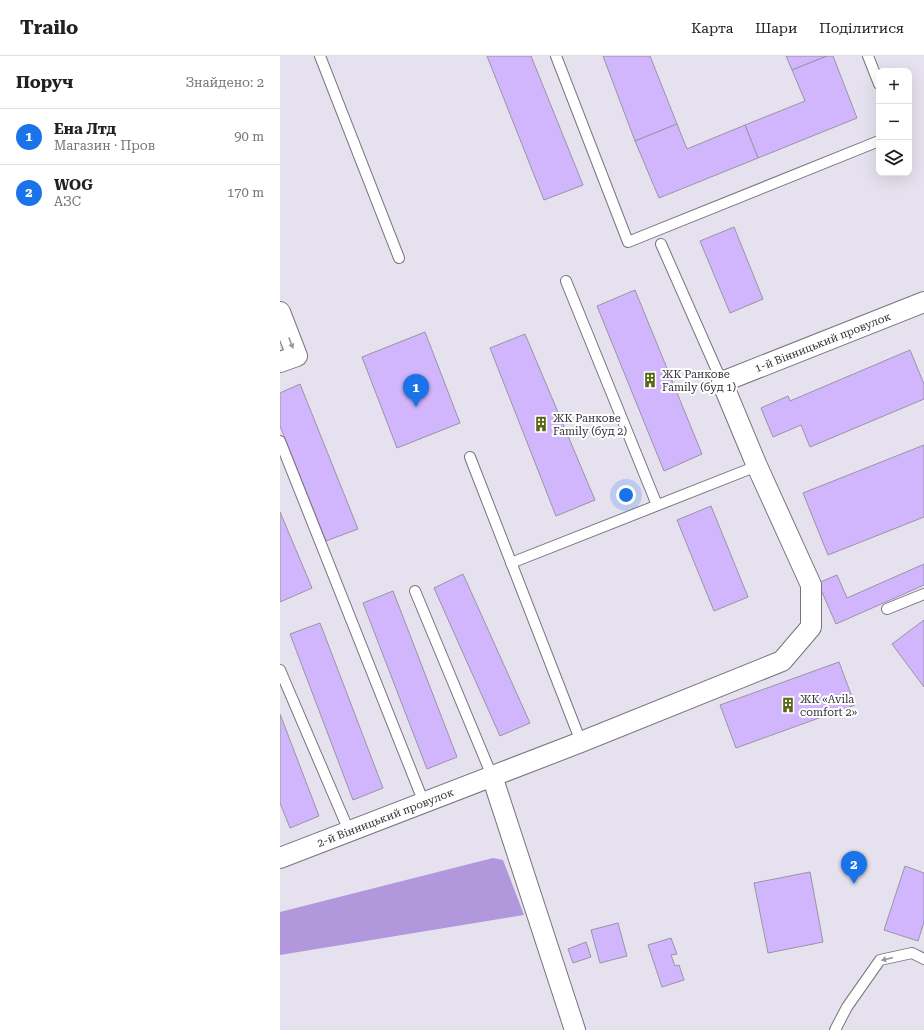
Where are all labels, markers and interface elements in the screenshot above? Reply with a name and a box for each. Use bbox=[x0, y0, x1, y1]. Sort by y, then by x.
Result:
text: Trailo bbox=[20, 16, 78, 39]
text: Карта bbox=[691, 20, 733, 36]
text: Шари bbox=[755, 20, 797, 36]
text: Поділитися bbox=[819, 20, 904, 36]
map controls bbox=[876, 68, 912, 176]
button: + bbox=[876, 68, 912, 104]
text: Поруч bbox=[16, 72, 73, 92]
text: Знайдено: 2 bbox=[185, 75, 264, 90]
button: − bbox=[876, 104, 912, 140]
text: Ена Лтд bbox=[54, 120, 116, 138]
text: 1 bbox=[25, 129, 33, 144]
text: 90 m bbox=[234, 129, 264, 144]
text: Магазин · Пров bbox=[54, 138, 155, 153]
button: layers bbox=[876, 140, 912, 176]
text: WOG bbox=[54, 176, 93, 194]
text: 2 bbox=[25, 185, 33, 200]
text: 170 m bbox=[227, 185, 264, 200]
text: АЗС bbox=[54, 194, 81, 209]
street label: 1-й Вінницький провулок bbox=[753, 310, 893, 375]
one-way arrow bbox=[289, 337, 295, 349]
place label: ЖК Ранкове Family (буд 1) bbox=[662, 368, 737, 394]
building icon: ЖК Ранкове Family (буд 1) bbox=[641, 371, 659, 389]
pin: 1 bbox=[403, 374, 429, 407]
place label: ЖК Ранкове Family (буд 2) bbox=[553, 412, 628, 438]
building icon: ЖК Ранкове Family (буд 2) bbox=[532, 415, 550, 433]
your location bbox=[616, 485, 636, 505]
place label: ЖК «Avila comfort 2» bbox=[800, 693, 857, 719]
building icon: ЖК «Avila comfort 2» bbox=[779, 696, 797, 714]
street label: 2-й Вінницький провулок bbox=[315, 786, 456, 850]
pin: 2 bbox=[841, 851, 867, 884]
one-way arrow bbox=[881, 956, 893, 962]

